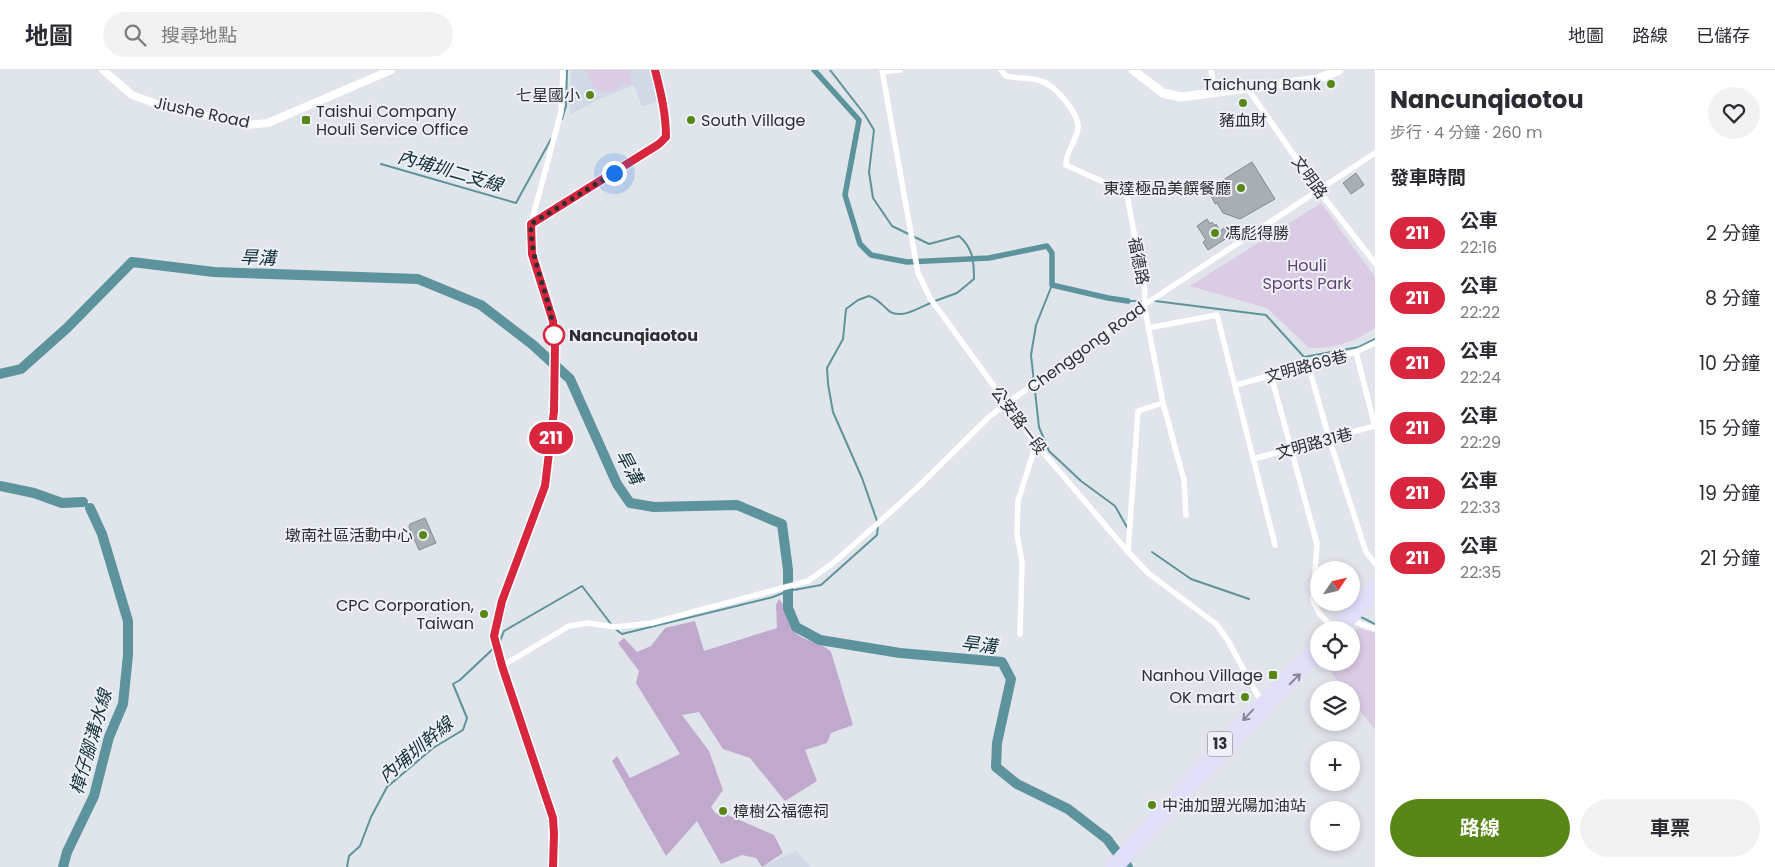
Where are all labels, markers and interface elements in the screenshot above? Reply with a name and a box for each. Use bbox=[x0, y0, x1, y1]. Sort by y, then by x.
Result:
search box bbox=[103, 12, 453, 57]
text: 地圖 bbox=[25, 19, 73, 52]
icon: search bbox=[121, 21, 149, 49]
text: 搜尋地點 bbox=[161, 22, 237, 49]
text: 地圖 bbox=[1568, 23, 1604, 48]
text: 路線 bbox=[1632, 23, 1668, 48]
text: 已儲存 bbox=[1696, 23, 1750, 48]
place label: Taichung Bank bbox=[1203, 73, 1322, 96]
marker: Taichung Bank bbox=[1325, 78, 1337, 90]
text: Nancunqiaotou bbox=[1390, 83, 1584, 116]
place label: 七星國小 bbox=[516, 84, 580, 107]
button: heart bbox=[1708, 87, 1760, 139]
marker: 七星國小 bbox=[584, 89, 596, 101]
street label: Jiushe Road bbox=[152, 91, 252, 134]
marker: 豬血財 bbox=[1237, 97, 1249, 109]
place label: Taishui Company Houli Service Office bbox=[316, 100, 469, 141]
place label: South Village bbox=[701, 109, 805, 132]
place label: 豬血財 bbox=[1219, 109, 1267, 132]
marker: Taishui Company Houli Service Office bbox=[300, 114, 312, 126]
marker: South Village bbox=[685, 114, 697, 126]
text: 步行 · 4 分鐘 · 260 m bbox=[1390, 121, 1542, 144]
water label: 內埔圳二支線 bbox=[395, 144, 507, 198]
street label: 文明路 bbox=[1286, 151, 1333, 203]
your location bbox=[602, 161, 627, 186]
text: 發車時間 bbox=[1390, 164, 1466, 191]
place label: 東達極品美饌餐廳 bbox=[1103, 177, 1231, 200]
marker: 東達極品美饌餐廳 bbox=[1235, 182, 1247, 194]
text: 公車 bbox=[1460, 207, 1498, 234]
text: 211 bbox=[1406, 220, 1429, 245]
text: 2 分鐘 bbox=[1706, 220, 1760, 247]
place label: 馮彪得勝 bbox=[1225, 222, 1289, 245]
marker: 馮彪得勝 bbox=[1209, 227, 1221, 239]
street label: 福德路 bbox=[1123, 235, 1154, 287]
text: 22:16 bbox=[1460, 236, 1497, 259]
water label: 旱溝 bbox=[240, 244, 279, 271]
park label: Houli Sports Park bbox=[1262, 254, 1352, 295]
text: 公車 bbox=[1460, 272, 1498, 299]
text: 211 bbox=[1406, 285, 1429, 310]
text: 8 分鐘 bbox=[1705, 285, 1760, 312]
street label: Chenggong Road bbox=[1022, 296, 1150, 398]
text: 22:22 bbox=[1460, 301, 1500, 324]
marker: Nancunqiaotou bbox=[543, 324, 565, 346]
place label: Nancunqiaotou bbox=[569, 324, 698, 347]
text: 公車 bbox=[1460, 337, 1498, 364]
street label: 文明路69巷 bbox=[1262, 344, 1350, 388]
text: 211 bbox=[1406, 350, 1429, 375]
text: 10 分鐘 bbox=[1699, 350, 1760, 377]
text: 22:24 bbox=[1460, 366, 1501, 389]
street label: 公安路一段 bbox=[985, 381, 1052, 459]
text: 公車 bbox=[1460, 402, 1498, 429]
text: 211 bbox=[1406, 415, 1429, 440]
text: 15 分鐘 bbox=[1699, 415, 1760, 442]
line badge: 211 bbox=[522, 422, 580, 454]
street label: 文明路31巷 bbox=[1273, 422, 1355, 465]
text: 211 bbox=[539, 425, 563, 450]
text: 22:29 bbox=[1460, 431, 1501, 454]
water label: 旱溝 bbox=[610, 445, 650, 491]
text: 公車 bbox=[1460, 467, 1498, 494]
text: 211 bbox=[1406, 480, 1429, 505]
text: 19 分鐘 bbox=[1699, 480, 1760, 507]
text: 22:33 bbox=[1460, 496, 1501, 519]
place label: 墩南社區活動中心 bbox=[285, 524, 413, 547]
marker: 墩南社區活動中心 bbox=[417, 529, 429, 541]
text: 公車 bbox=[1460, 532, 1498, 559]
text: 211 bbox=[1406, 545, 1429, 570]
text: 21 分鐘 bbox=[1700, 545, 1760, 572]
north arrow bbox=[1310, 561, 1360, 611]
map controls bbox=[1310, 561, 1360, 851]
text: 22:35 bbox=[1460, 561, 1501, 584]
place label: CPC Corporation, Taiwan bbox=[336, 594, 474, 635]
marker: CPC Corporation, Taiwan bbox=[478, 608, 490, 620]
button: locate bbox=[1310, 621, 1360, 671]
water label: 旱溝 bbox=[960, 630, 1001, 659]
place label: Nanhou Village bbox=[1142, 664, 1263, 687]
marker: Nanhou Village bbox=[1267, 669, 1279, 681]
one-way arrow bbox=[1289, 673, 1301, 685]
button: layers bbox=[1310, 681, 1360, 731]
water label: 樟仔腳溝水線 bbox=[64, 685, 118, 797]
place label: OK mart bbox=[1169, 686, 1235, 709]
marker: OK mart bbox=[1239, 691, 1251, 703]
one-way arrow bbox=[1242, 709, 1254, 721]
water label: 內埔圳幹線 bbox=[373, 710, 460, 788]
road number: 13 bbox=[1208, 732, 1232, 756]
button: + bbox=[1310, 741, 1360, 791]
place label: 中油加盟光陽加油站 bbox=[1162, 794, 1306, 817]
marker: 中油加盟光陽加油站 bbox=[1146, 799, 1158, 811]
button: 路線 bbox=[1390, 799, 1570, 857]
button: 車票 bbox=[1580, 799, 1760, 857]
place label: 樟樹公福德祠 bbox=[733, 800, 829, 823]
button: − bbox=[1310, 801, 1360, 851]
marker: 樟樹公福德祠 bbox=[717, 805, 729, 817]

